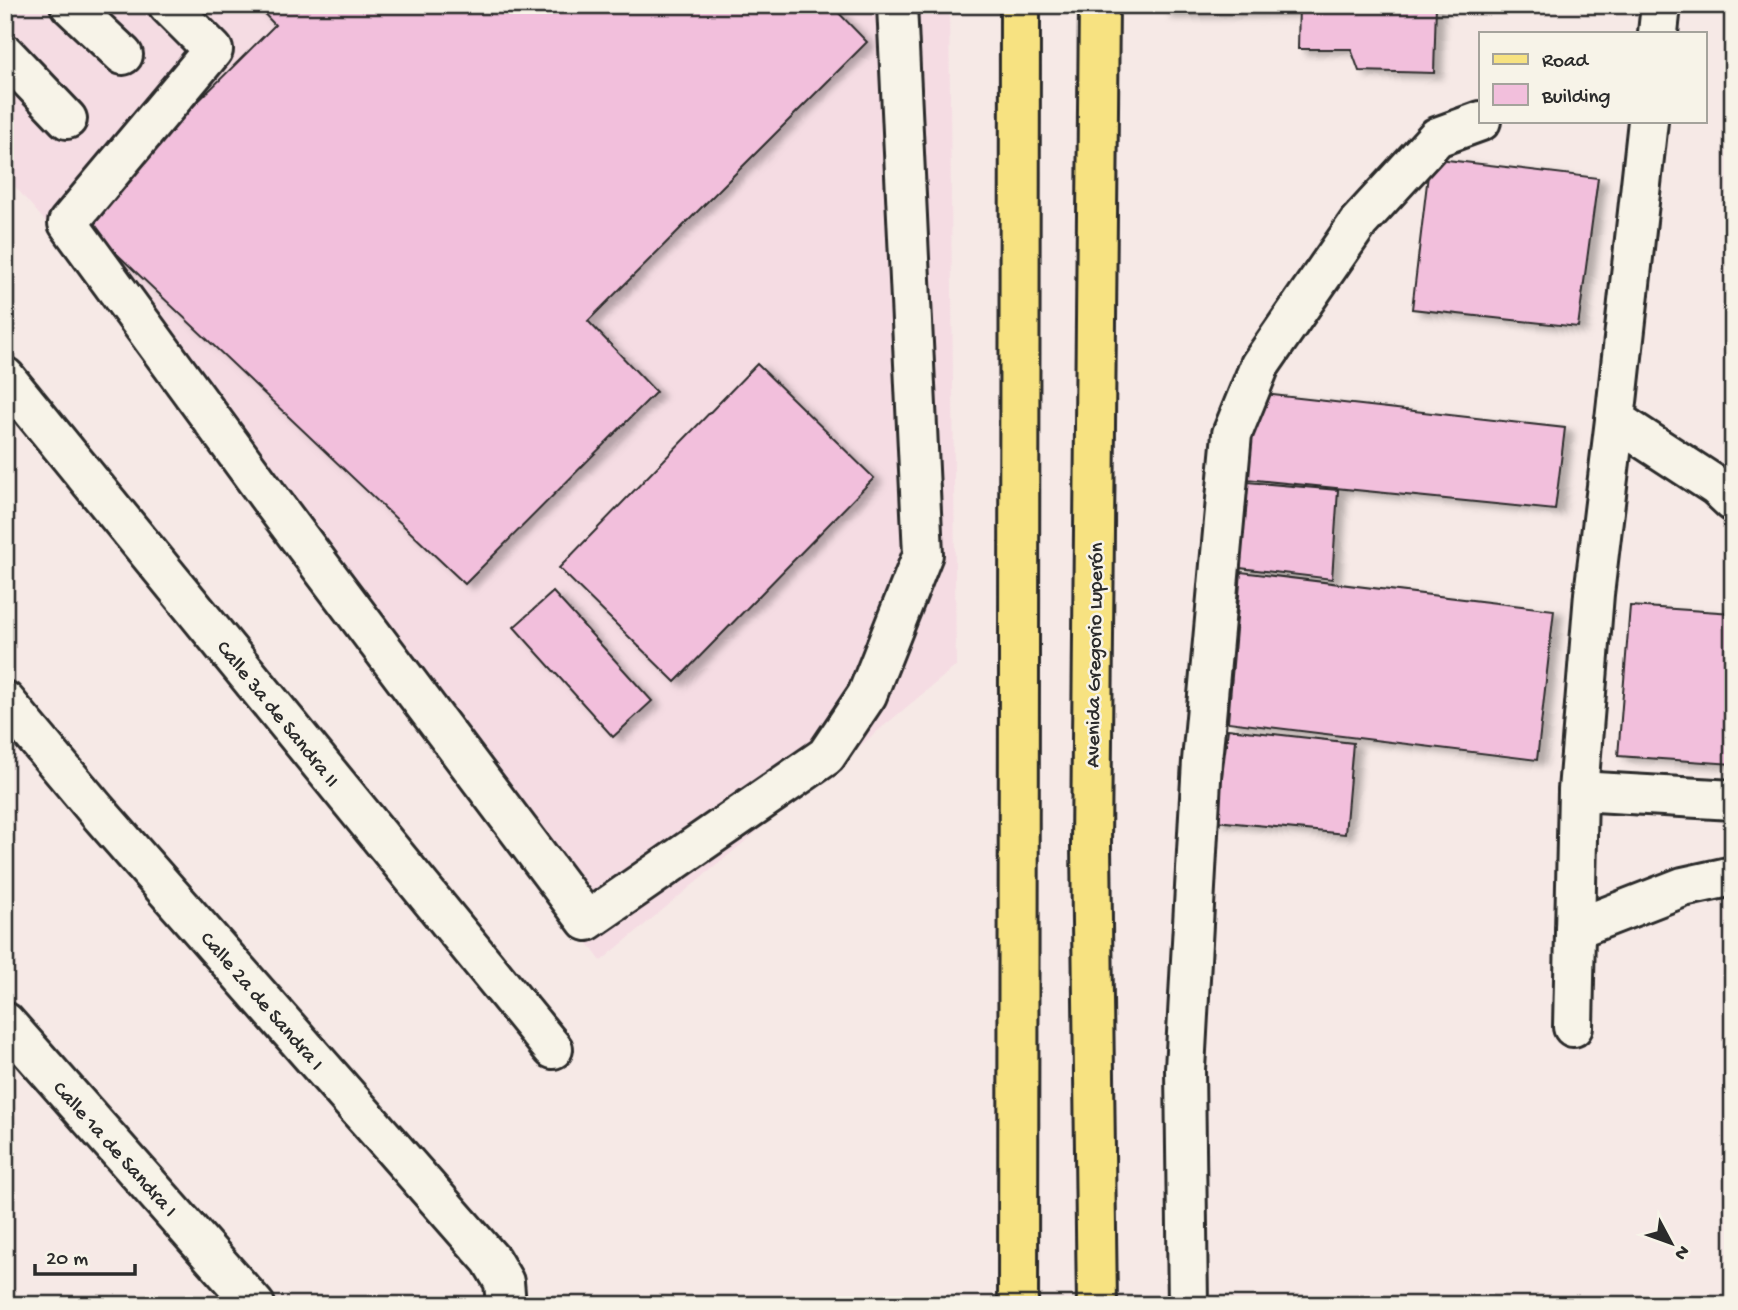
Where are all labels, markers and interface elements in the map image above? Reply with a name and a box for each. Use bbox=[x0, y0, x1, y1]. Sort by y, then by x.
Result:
legend bbox=[1479, 32, 1706, 122]
text: Road bbox=[1542, 50, 1590, 75]
text: Building bbox=[1541, 86, 1611, 111]
street label: Avenida Gregorio Luperón bbox=[1082, 542, 1111, 768]
street label: Calle 3a de Sandra II bbox=[209, 637, 343, 794]
street label: Calle 2a de Sandra I bbox=[193, 928, 328, 1077]
street label: Calle 1a de Sandra I bbox=[46, 1077, 181, 1223]
north arrow bbox=[1636, 1208, 1706, 1278]
scale bar bbox=[35, 1233, 135, 1277]
text: N bbox=[1668, 1240, 1694, 1264]
text: 20 m bbox=[46, 1248, 88, 1273]

